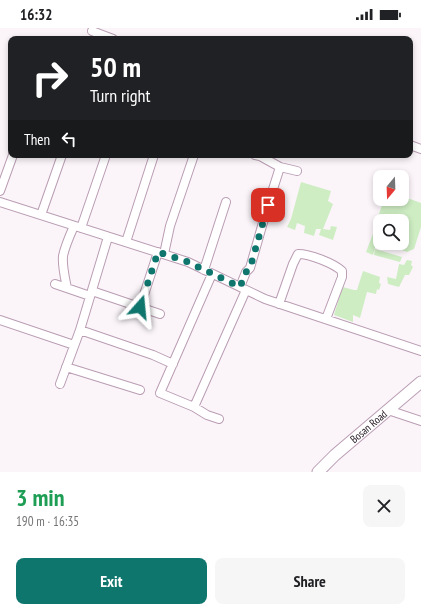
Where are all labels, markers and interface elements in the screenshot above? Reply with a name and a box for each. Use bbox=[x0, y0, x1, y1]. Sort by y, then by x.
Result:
text: 16:32 bbox=[20, 5, 52, 24]
text: 50 m bbox=[90, 48, 141, 85]
icon: right bbox=[24, 52, 76, 104]
text: Turn right bbox=[90, 84, 150, 107]
icon: left bbox=[58, 128, 80, 150]
text: Then bbox=[24, 130, 50, 149]
north arrow bbox=[373, 170, 409, 206]
map controls bbox=[373, 170, 409, 250]
pin bbox=[251, 188, 285, 222]
icon: arrive bbox=[257, 194, 279, 216]
button: search bbox=[373, 214, 409, 250]
position arrow bbox=[119, 286, 161, 328]
street label: Bosan Road bbox=[347, 407, 390, 446]
text: 3 min bbox=[16, 482, 64, 513]
button: close bbox=[363, 485, 405, 527]
text: 190 m · 16:35 bbox=[16, 513, 79, 530]
button: Exit bbox=[16, 558, 207, 604]
button: Share bbox=[215, 558, 405, 604]

